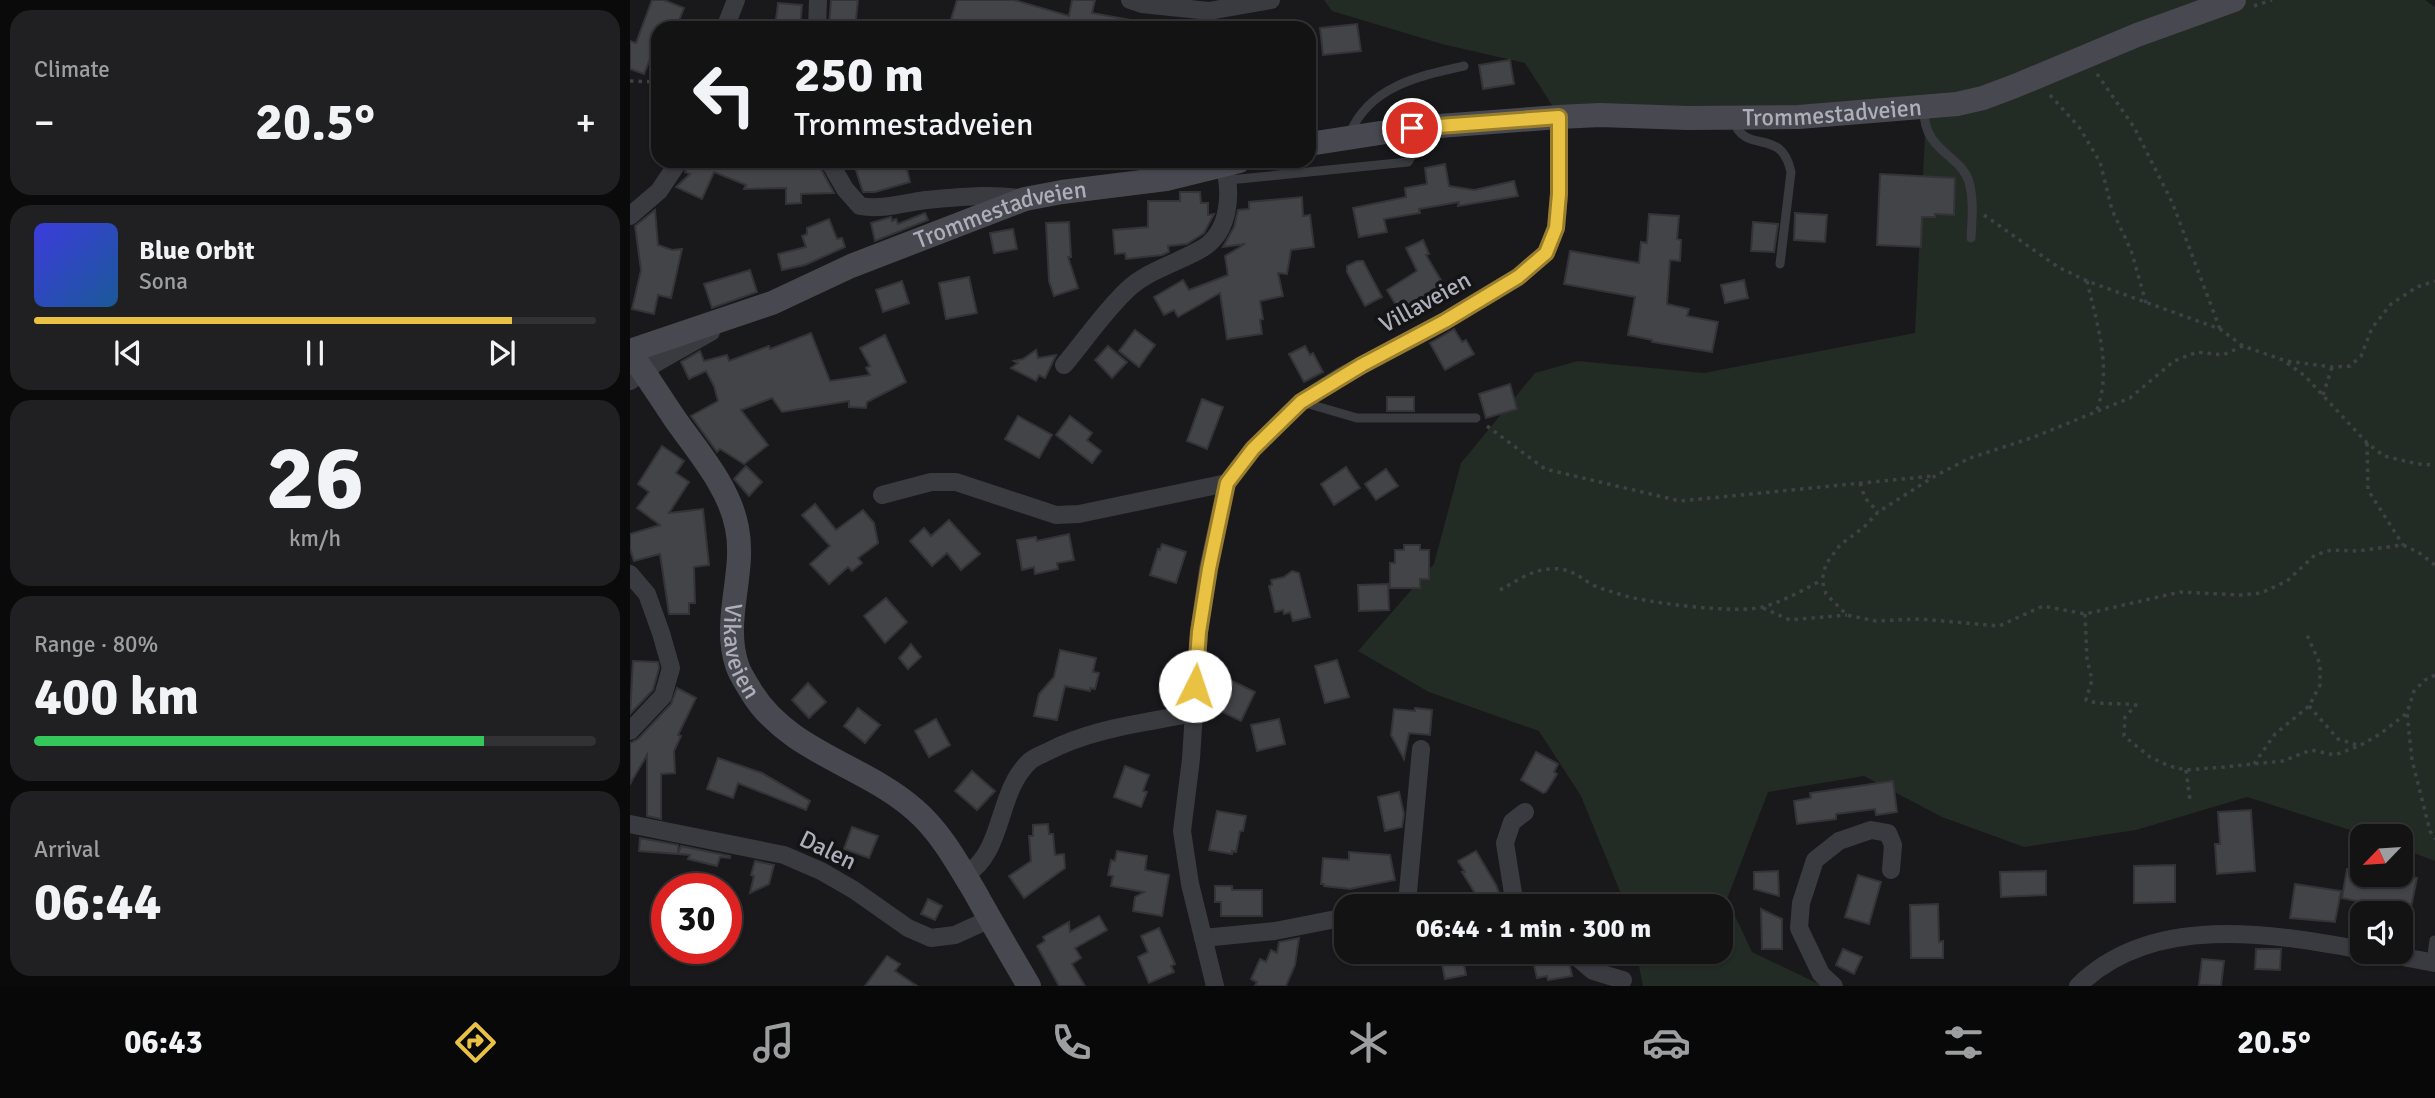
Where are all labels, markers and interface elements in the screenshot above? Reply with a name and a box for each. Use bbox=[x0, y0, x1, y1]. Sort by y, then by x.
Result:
text: 250 m bbox=[794, 45, 924, 105]
icon: left bbox=[679, 49, 770, 140]
text: Climate bbox=[34, 55, 110, 84]
text: 20.5° bbox=[255, 90, 375, 154]
street label: Trommestadveien bbox=[1742, 92, 1923, 133]
pin bbox=[1382, 98, 1442, 158]
text: − bbox=[34, 99, 55, 146]
text: + bbox=[575, 99, 596, 146]
text: Trommestadveien bbox=[794, 105, 1034, 144]
icon: arrive bbox=[1393, 109, 1431, 147]
street label: Trommestadveien bbox=[910, 174, 1088, 255]
text: Blue Orbit bbox=[139, 235, 255, 267]
street label: Villaveien bbox=[1374, 265, 1476, 339]
text: Sona bbox=[139, 267, 188, 296]
icon: previous bbox=[109, 334, 147, 372]
icon: pause bbox=[296, 334, 334, 372]
icon: next bbox=[483, 334, 521, 372]
text: 26 bbox=[266, 422, 364, 535]
text: km/h bbox=[289, 524, 341, 553]
street label: Vikaveien bbox=[717, 602, 767, 704]
text: Range · 80% bbox=[34, 630, 158, 659]
position arrow bbox=[1158, 649, 1232, 723]
text: 400 km bbox=[34, 665, 199, 729]
street label: Dalen bbox=[795, 823, 861, 877]
north arrow bbox=[2350, 824, 2413, 887]
map controls bbox=[2350, 824, 2413, 964]
text: Arrival bbox=[34, 835, 100, 864]
text: 06:44 bbox=[34, 870, 162, 934]
speed limit sign: 30 bbox=[651, 873, 742, 964]
button: sound bbox=[2350, 901, 2413, 964]
text: 06:44 · 1 min · 300 m bbox=[1416, 913, 1651, 945]
icon: directions bbox=[451, 1018, 500, 1067]
icon: music bbox=[749, 1018, 798, 1067]
icon: phone bbox=[1047, 1018, 1096, 1067]
icon: climate bbox=[1344, 1018, 1393, 1067]
icon: car bbox=[1642, 1018, 1691, 1067]
icon: filters bbox=[1939, 1018, 1988, 1067]
text: 06:43 bbox=[124, 1023, 203, 1062]
text: 20.5° bbox=[2237, 1023, 2311, 1062]

